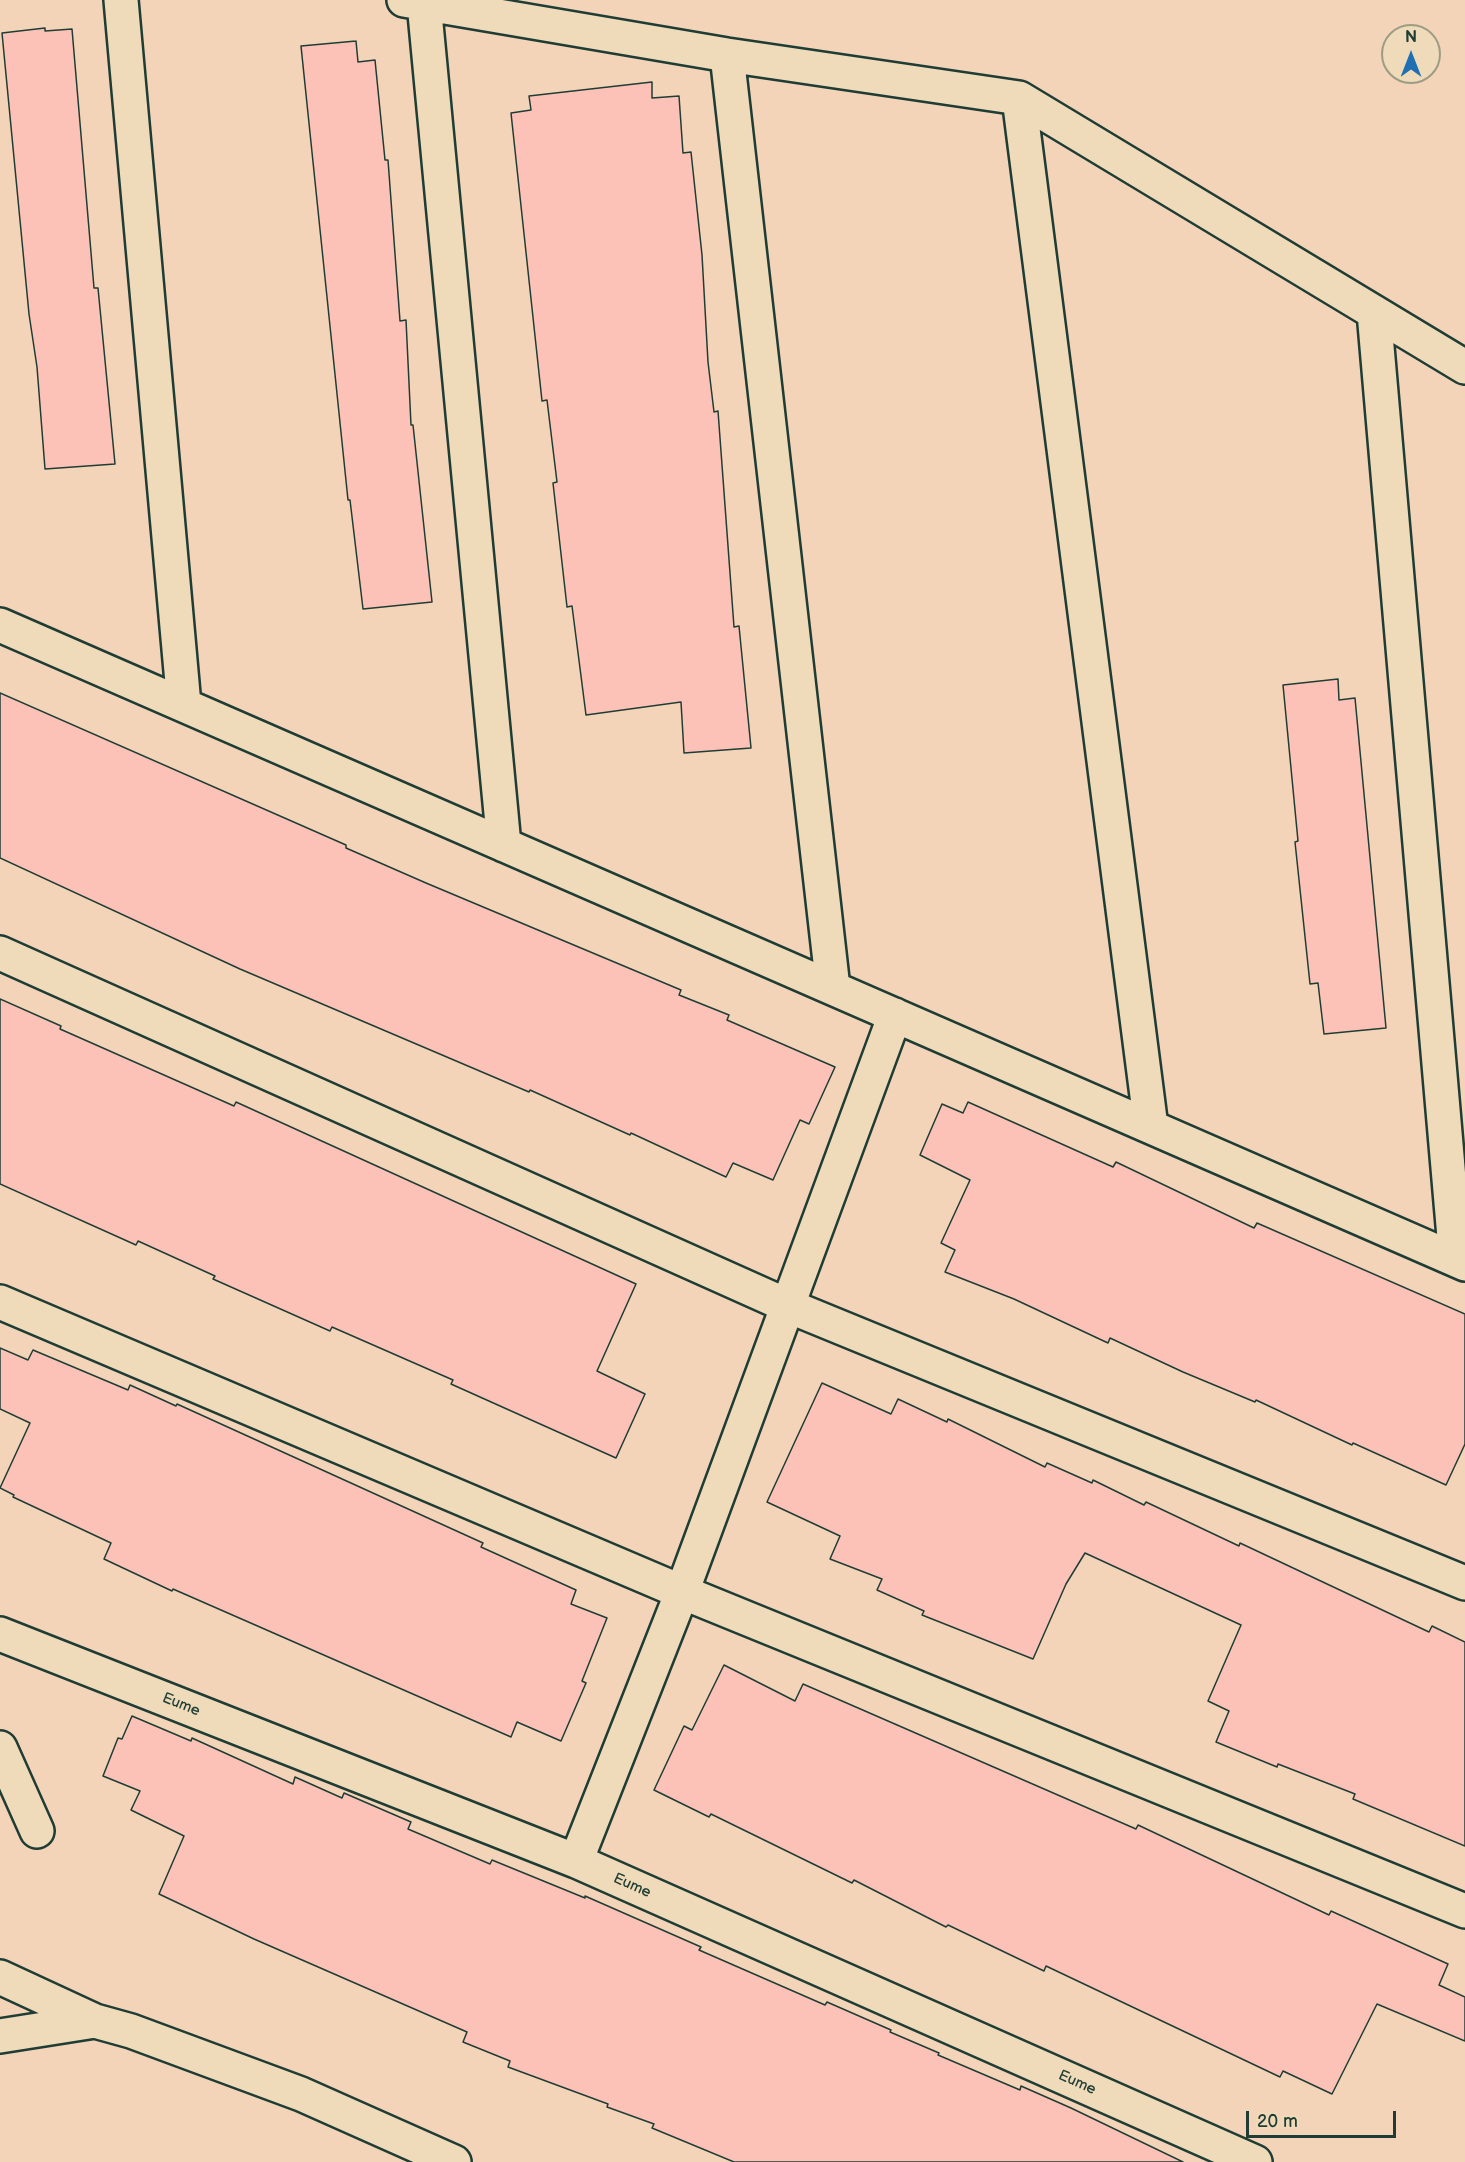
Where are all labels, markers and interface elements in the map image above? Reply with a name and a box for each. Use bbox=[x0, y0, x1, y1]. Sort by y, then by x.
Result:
north arrow bbox=[1381, 24, 1441, 84]
text: N bbox=[1405, 28, 1417, 47]
street label: Eume bbox=[159, 1689, 203, 1721]
street label: Eume bbox=[610, 1870, 654, 1902]
street label: Eume bbox=[1055, 2067, 1099, 2099]
scale bar bbox=[1249, 2099, 1399, 2137]
text: 20 m bbox=[1257, 2111, 1298, 2132]

